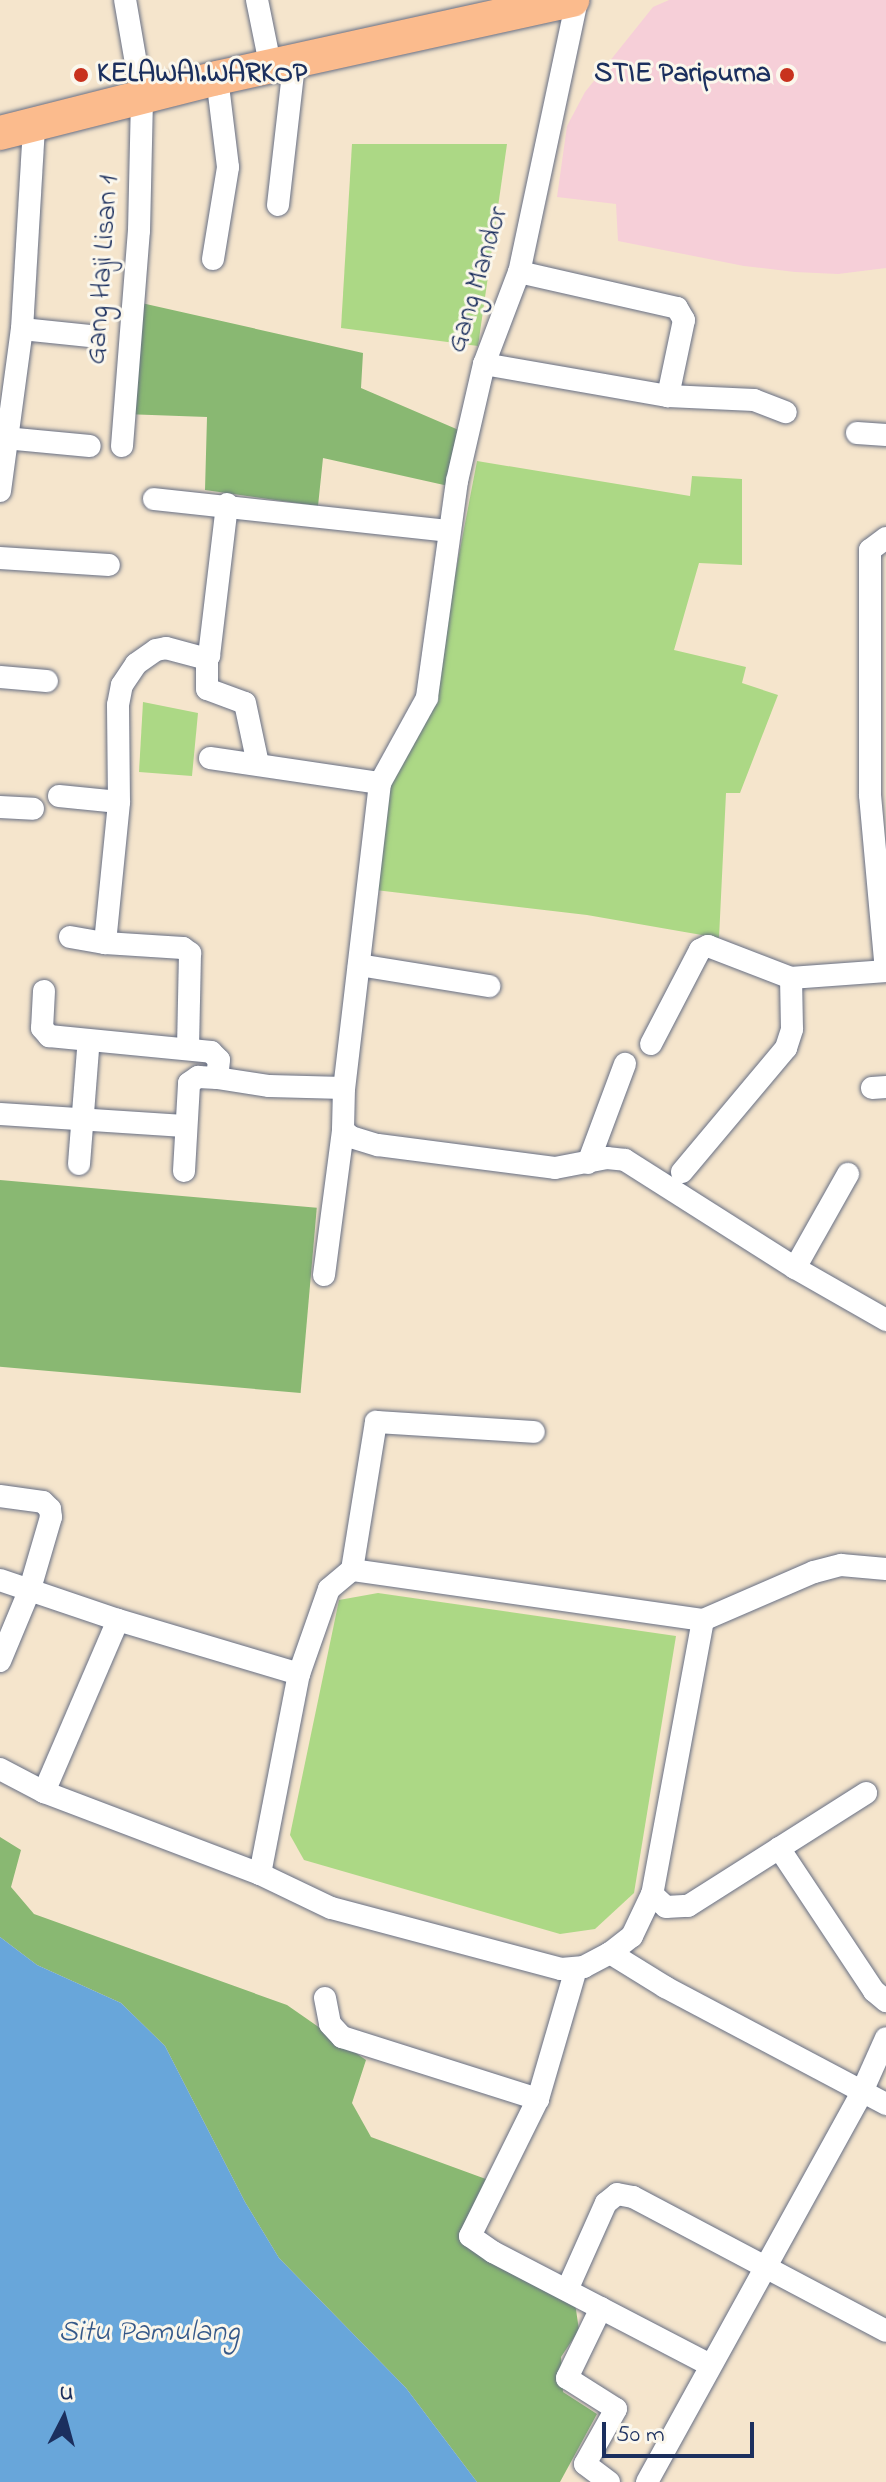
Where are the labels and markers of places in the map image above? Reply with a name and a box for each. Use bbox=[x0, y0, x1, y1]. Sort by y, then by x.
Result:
place label: KELAWAI.WARKOP bbox=[97, 58, 307, 92]
place label: STIE Paripurna bbox=[594, 58, 771, 92]
marker: KELAWAI.WARKOP bbox=[72, 66, 90, 84]
marker: STIE Paripurna bbox=[778, 66, 796, 84]

